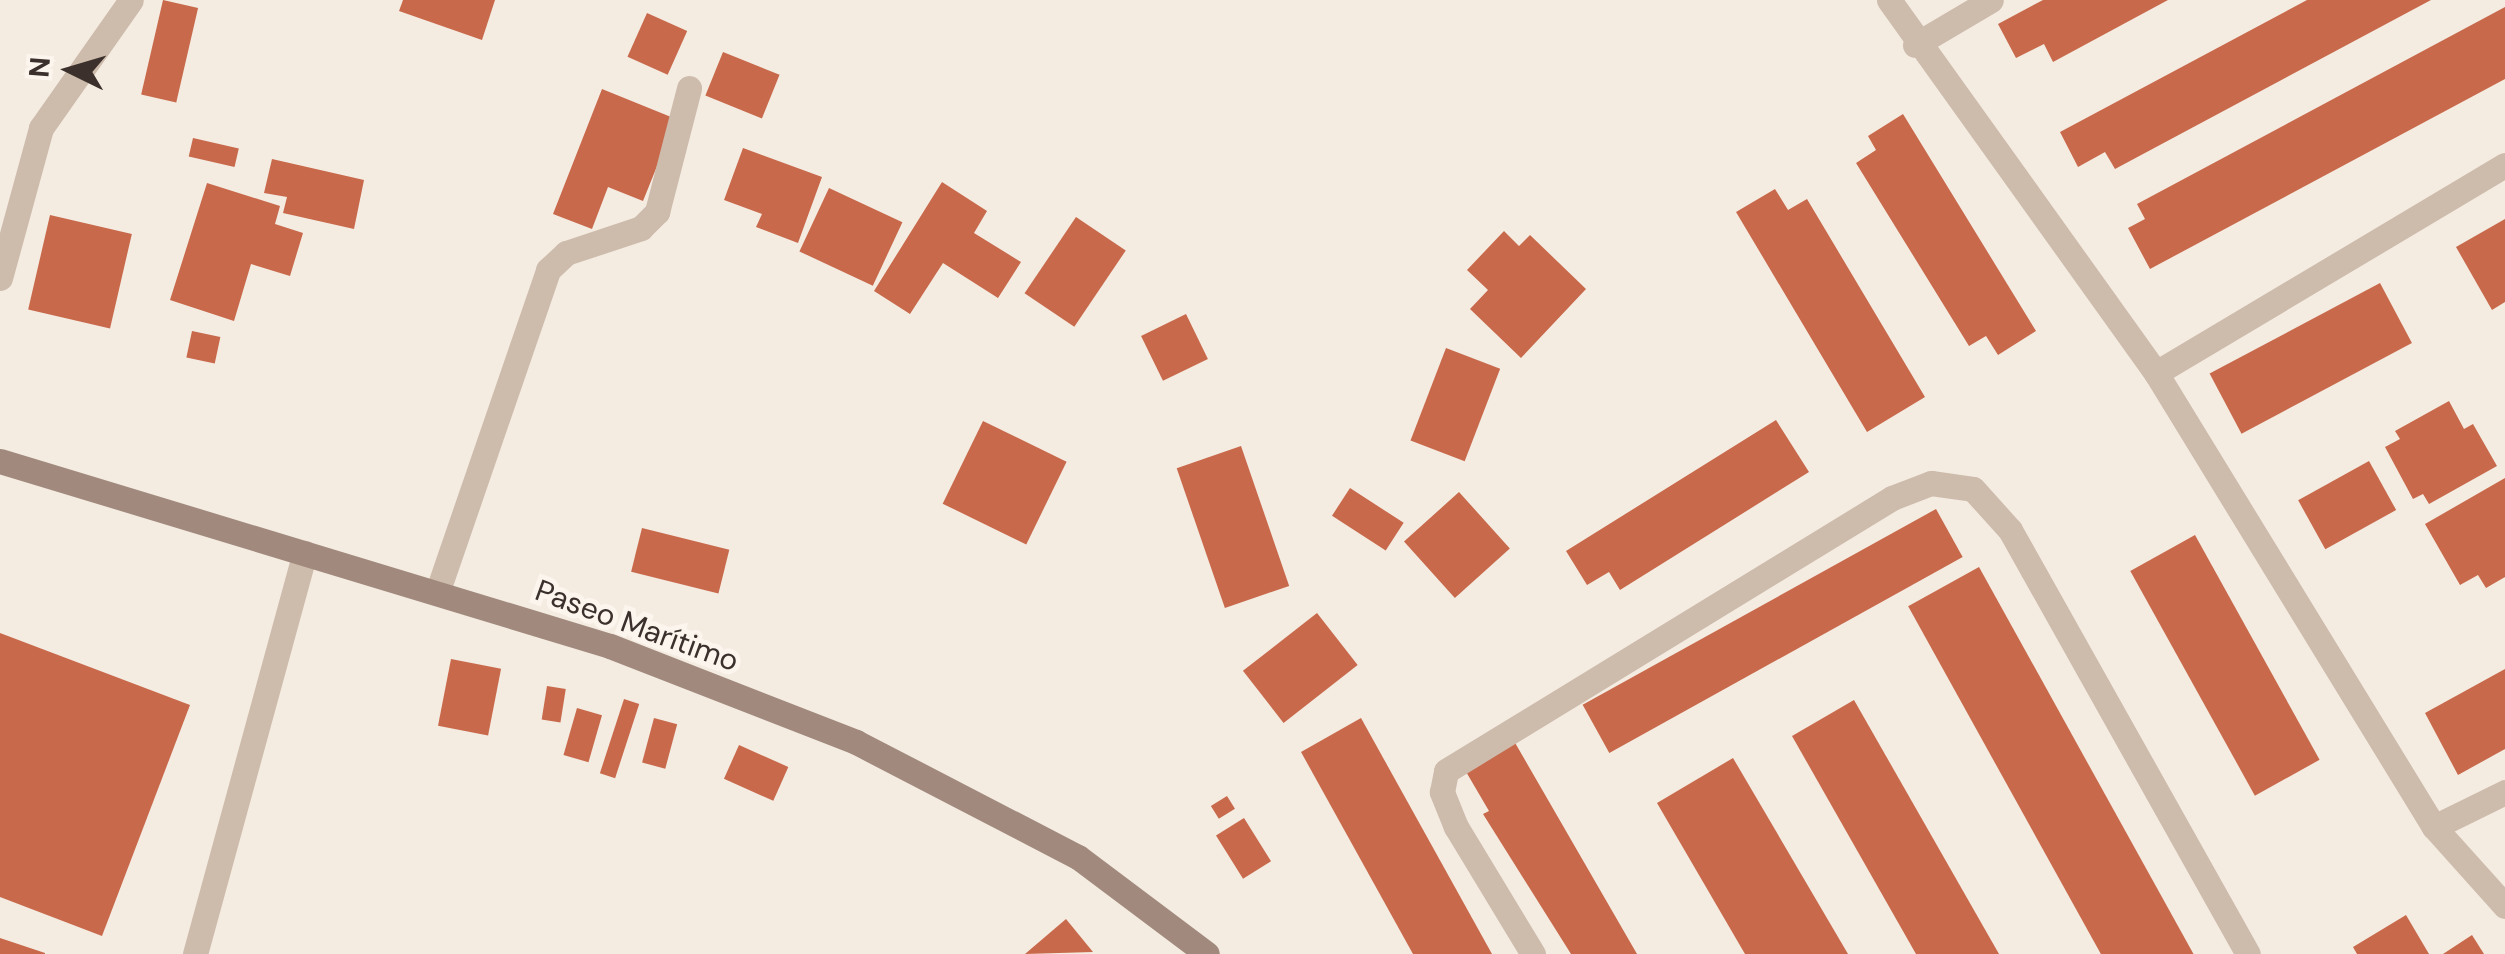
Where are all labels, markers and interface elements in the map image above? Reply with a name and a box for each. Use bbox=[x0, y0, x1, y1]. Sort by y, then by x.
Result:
north arrow bbox=[20, 20, 120, 120]
text: N bbox=[20, 56, 59, 79]
street label: Paseo Marítimo bbox=[530, 573, 744, 679]

